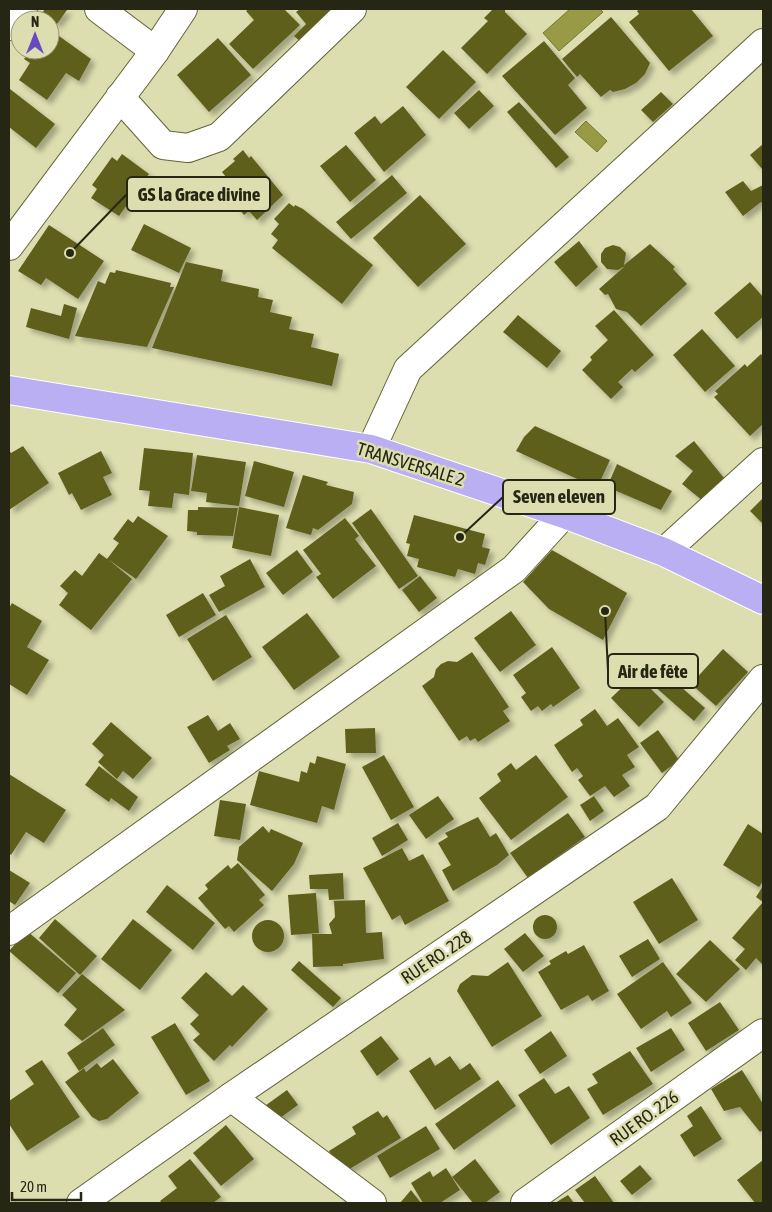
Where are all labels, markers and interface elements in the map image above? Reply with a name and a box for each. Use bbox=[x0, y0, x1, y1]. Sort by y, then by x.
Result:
north arrow bbox=[10, 10, 60, 60]
text: N bbox=[31, 14, 39, 30]
callout: GS la Grace divine bbox=[127, 177, 270, 211]
text: GS la Grace divine bbox=[138, 183, 261, 205]
street label: TRANSVERSALE 2 bbox=[355, 438, 467, 490]
callout: Seven eleven bbox=[503, 480, 615, 514]
text: Seven eleven bbox=[513, 485, 605, 507]
callout: Air de fête bbox=[608, 654, 698, 688]
text: Air de fête bbox=[617, 660, 688, 682]
street label: RUE RO. 228 bbox=[397, 926, 475, 988]
street label: RUE RO. 226 bbox=[606, 1086, 682, 1150]
scale bar bbox=[12, 1170, 81, 1202]
text: 20 m bbox=[20, 1178, 47, 1195]

